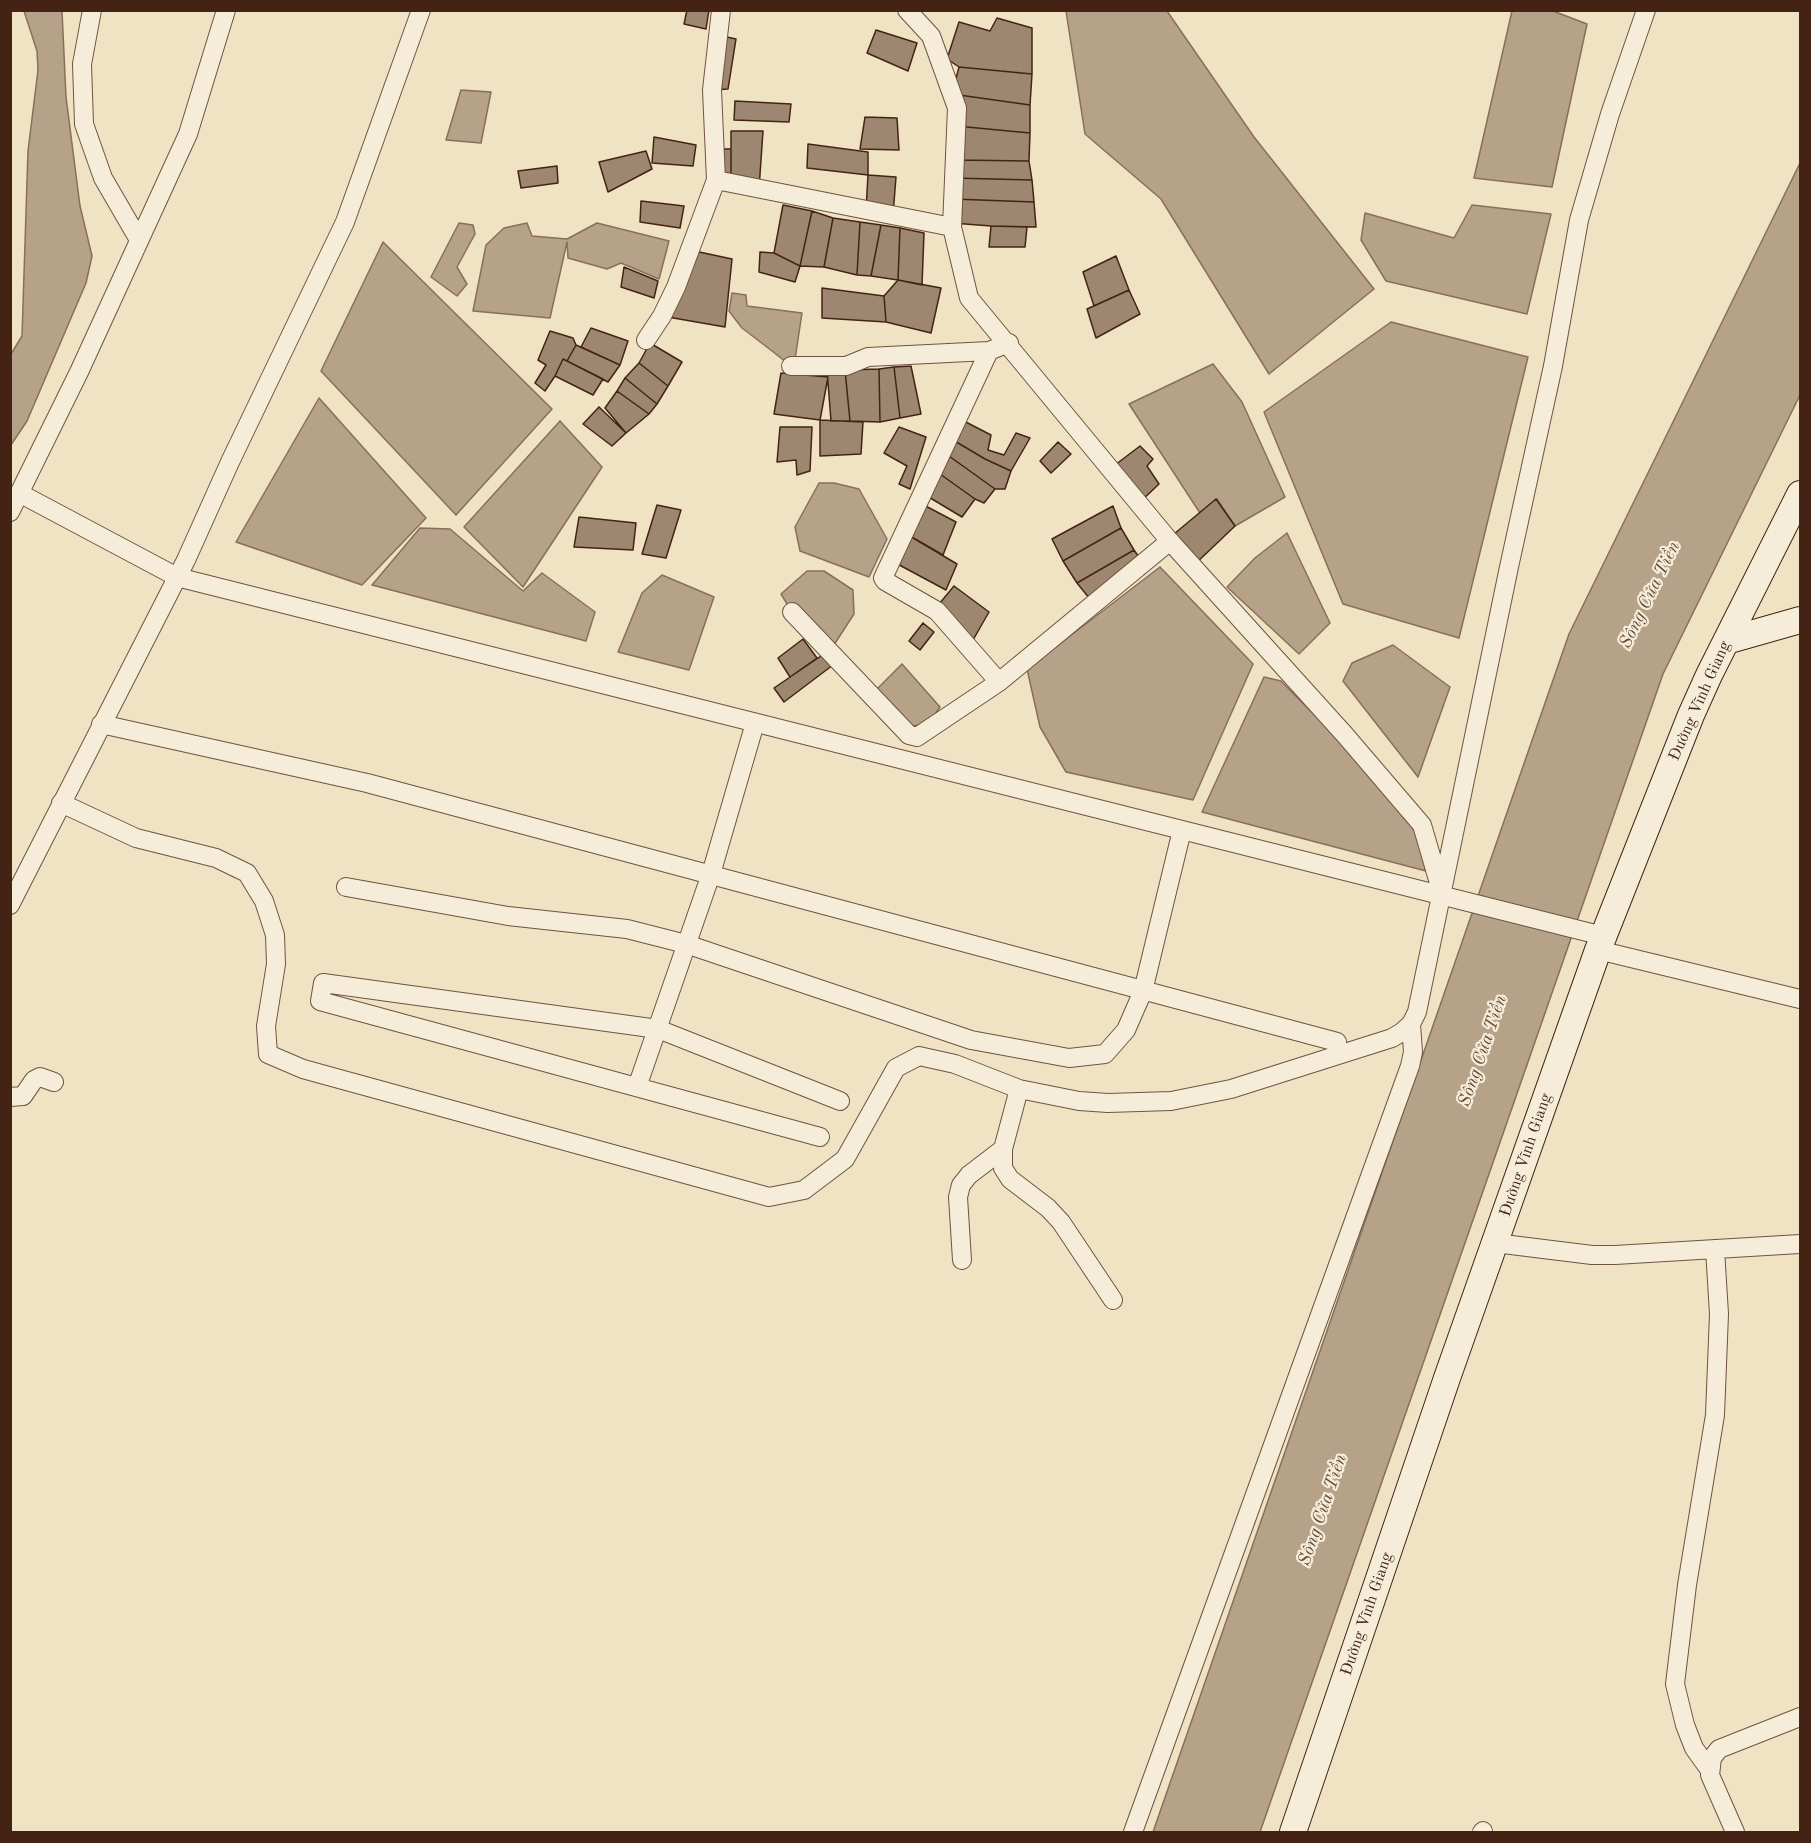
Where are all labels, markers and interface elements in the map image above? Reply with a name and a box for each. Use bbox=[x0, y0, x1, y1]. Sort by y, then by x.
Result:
water label: Sông Cửa Tiền bbox=[1615, 538, 1685, 652]
street label: Đường Vĩnh Giang bbox=[1665, 638, 1735, 764]
water label: Sông Cửa Tiền bbox=[1454, 992, 1512, 1110]
street label: Đường Vĩnh Giang bbox=[1496, 1091, 1556, 1219]
water label: Sông Cửa Tiền bbox=[1294, 1451, 1352, 1569]
street label: Đường Vĩnh Giang bbox=[1337, 1550, 1397, 1678]

